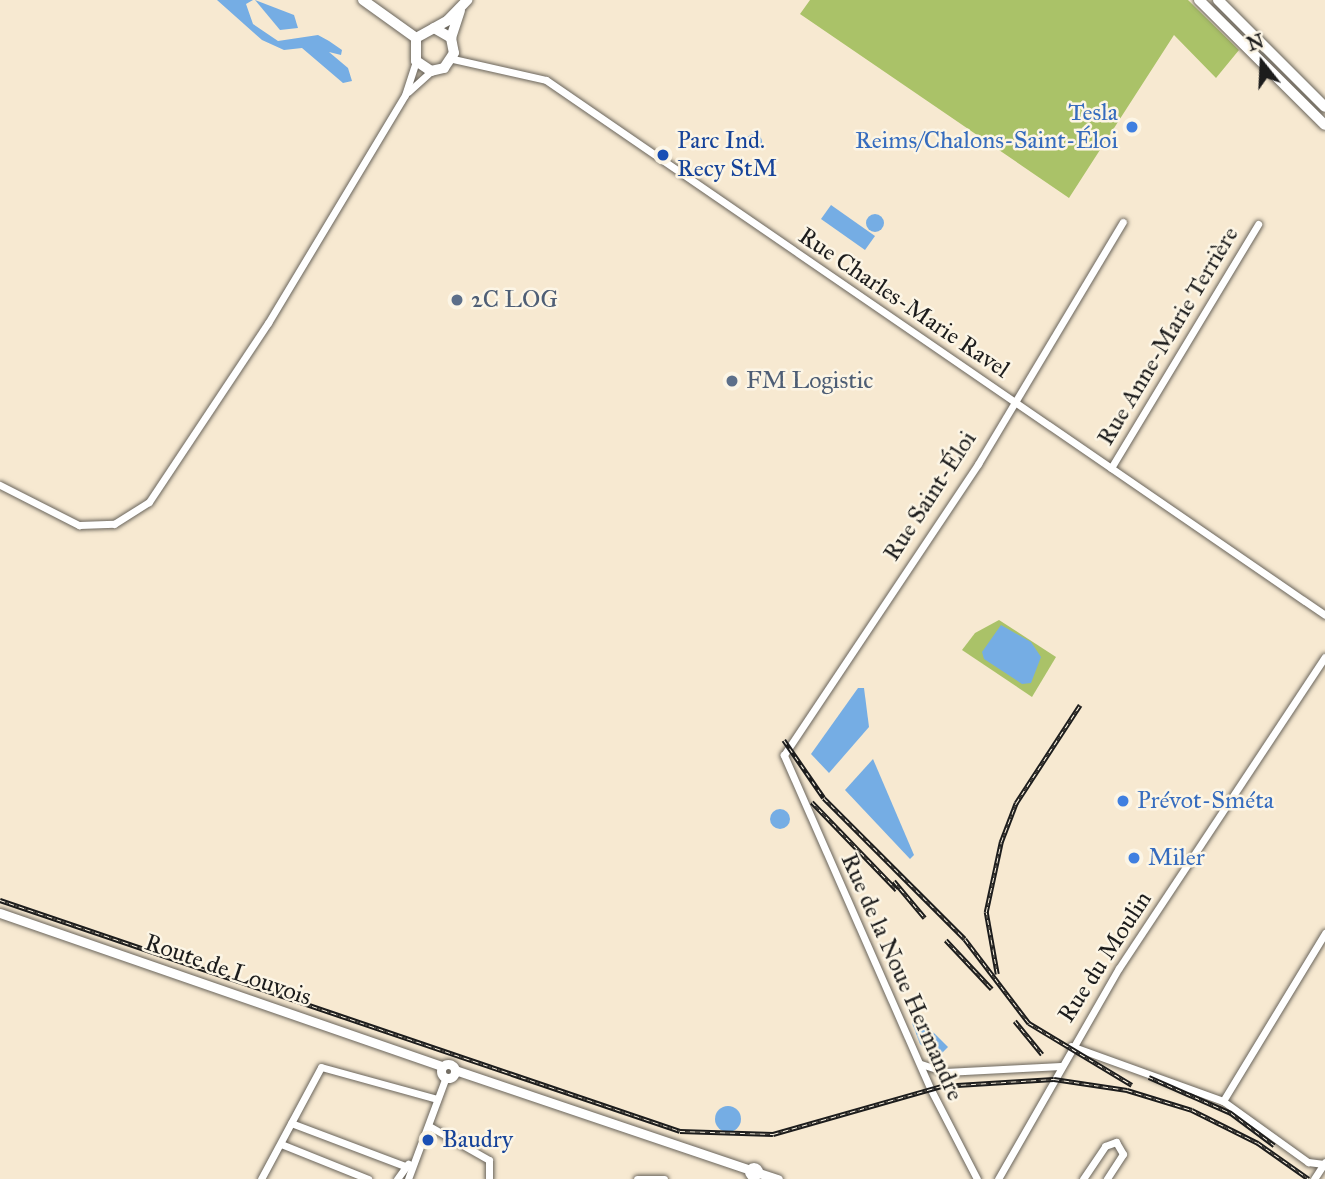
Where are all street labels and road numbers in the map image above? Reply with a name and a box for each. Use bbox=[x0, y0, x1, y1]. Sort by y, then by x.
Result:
street label: Rue Anne-Marie Terrière bbox=[1091, 221, 1245, 451]
street label: Rue Charles-Marie Ravel bbox=[793, 222, 1015, 384]
street label: Rue Saint-Éloi bbox=[877, 426, 983, 566]
street label: Rue de la Noue Hermandre bbox=[834, 849, 970, 1105]
street label: Rue du Moulin bbox=[1052, 886, 1158, 1028]
street label: Route de Louvois bbox=[141, 928, 315, 1012]

